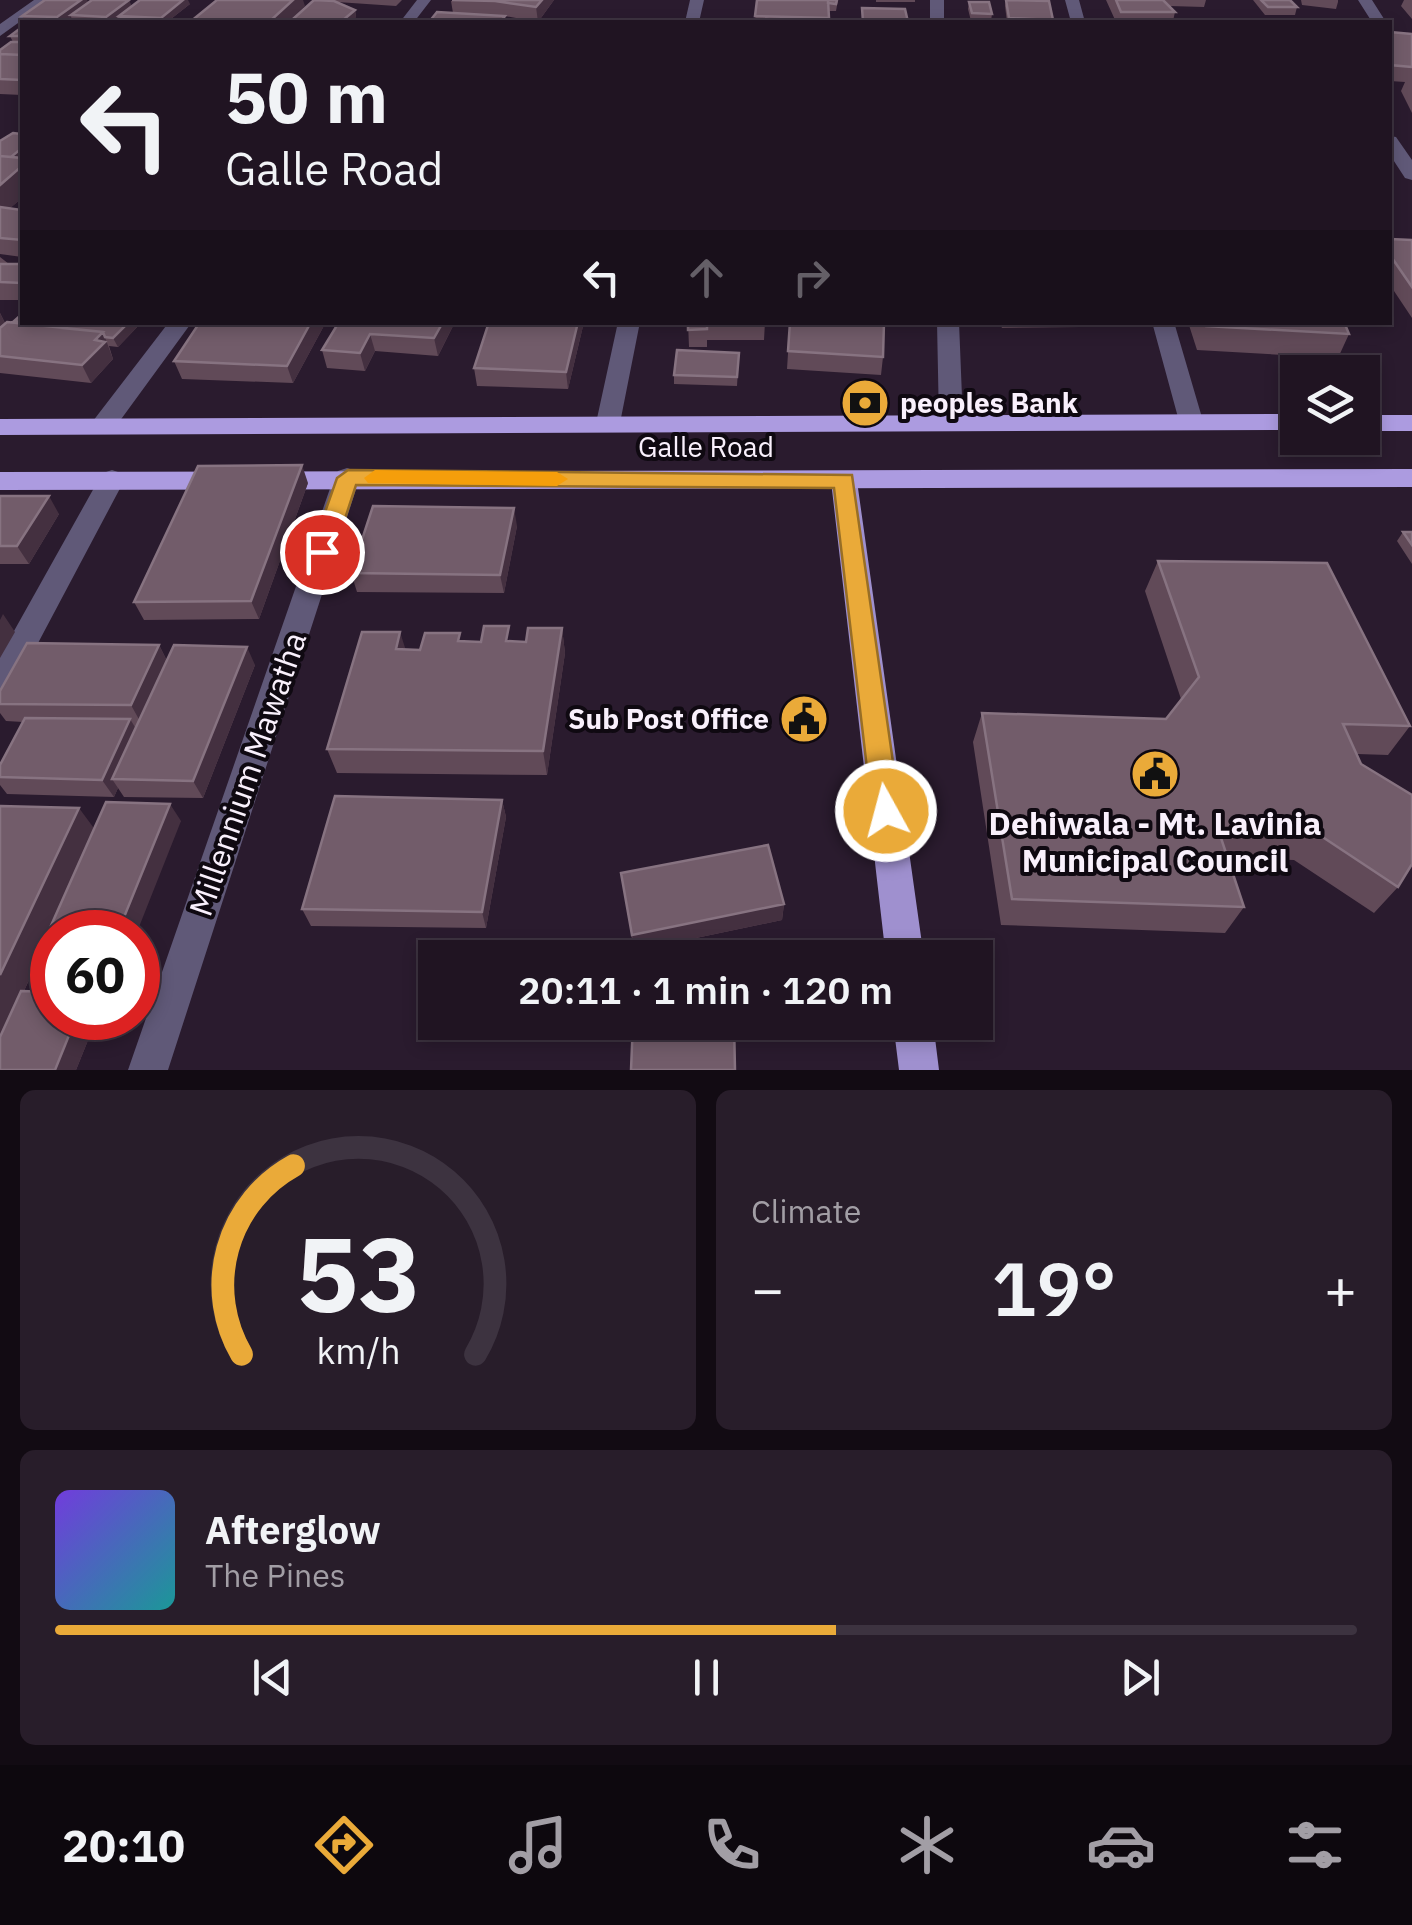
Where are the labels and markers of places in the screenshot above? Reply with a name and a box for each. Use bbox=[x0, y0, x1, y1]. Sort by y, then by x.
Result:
bank icon: peoples Bank bbox=[839, 377, 891, 429]
place label: peoples Bank bbox=[900, 384, 1079, 421]
pin bbox=[280, 510, 365, 595]
public building icon: Sub Post Office bbox=[778, 693, 830, 745]
place label: Sub Post Office bbox=[568, 700, 769, 737]
public building icon: Dehiwala - Mt. Lavinia Municipal Council bbox=[1129, 748, 1181, 800]
place label: Dehiwala - Mt. Lavinia Municipal Council bbox=[989, 802, 1321, 881]

